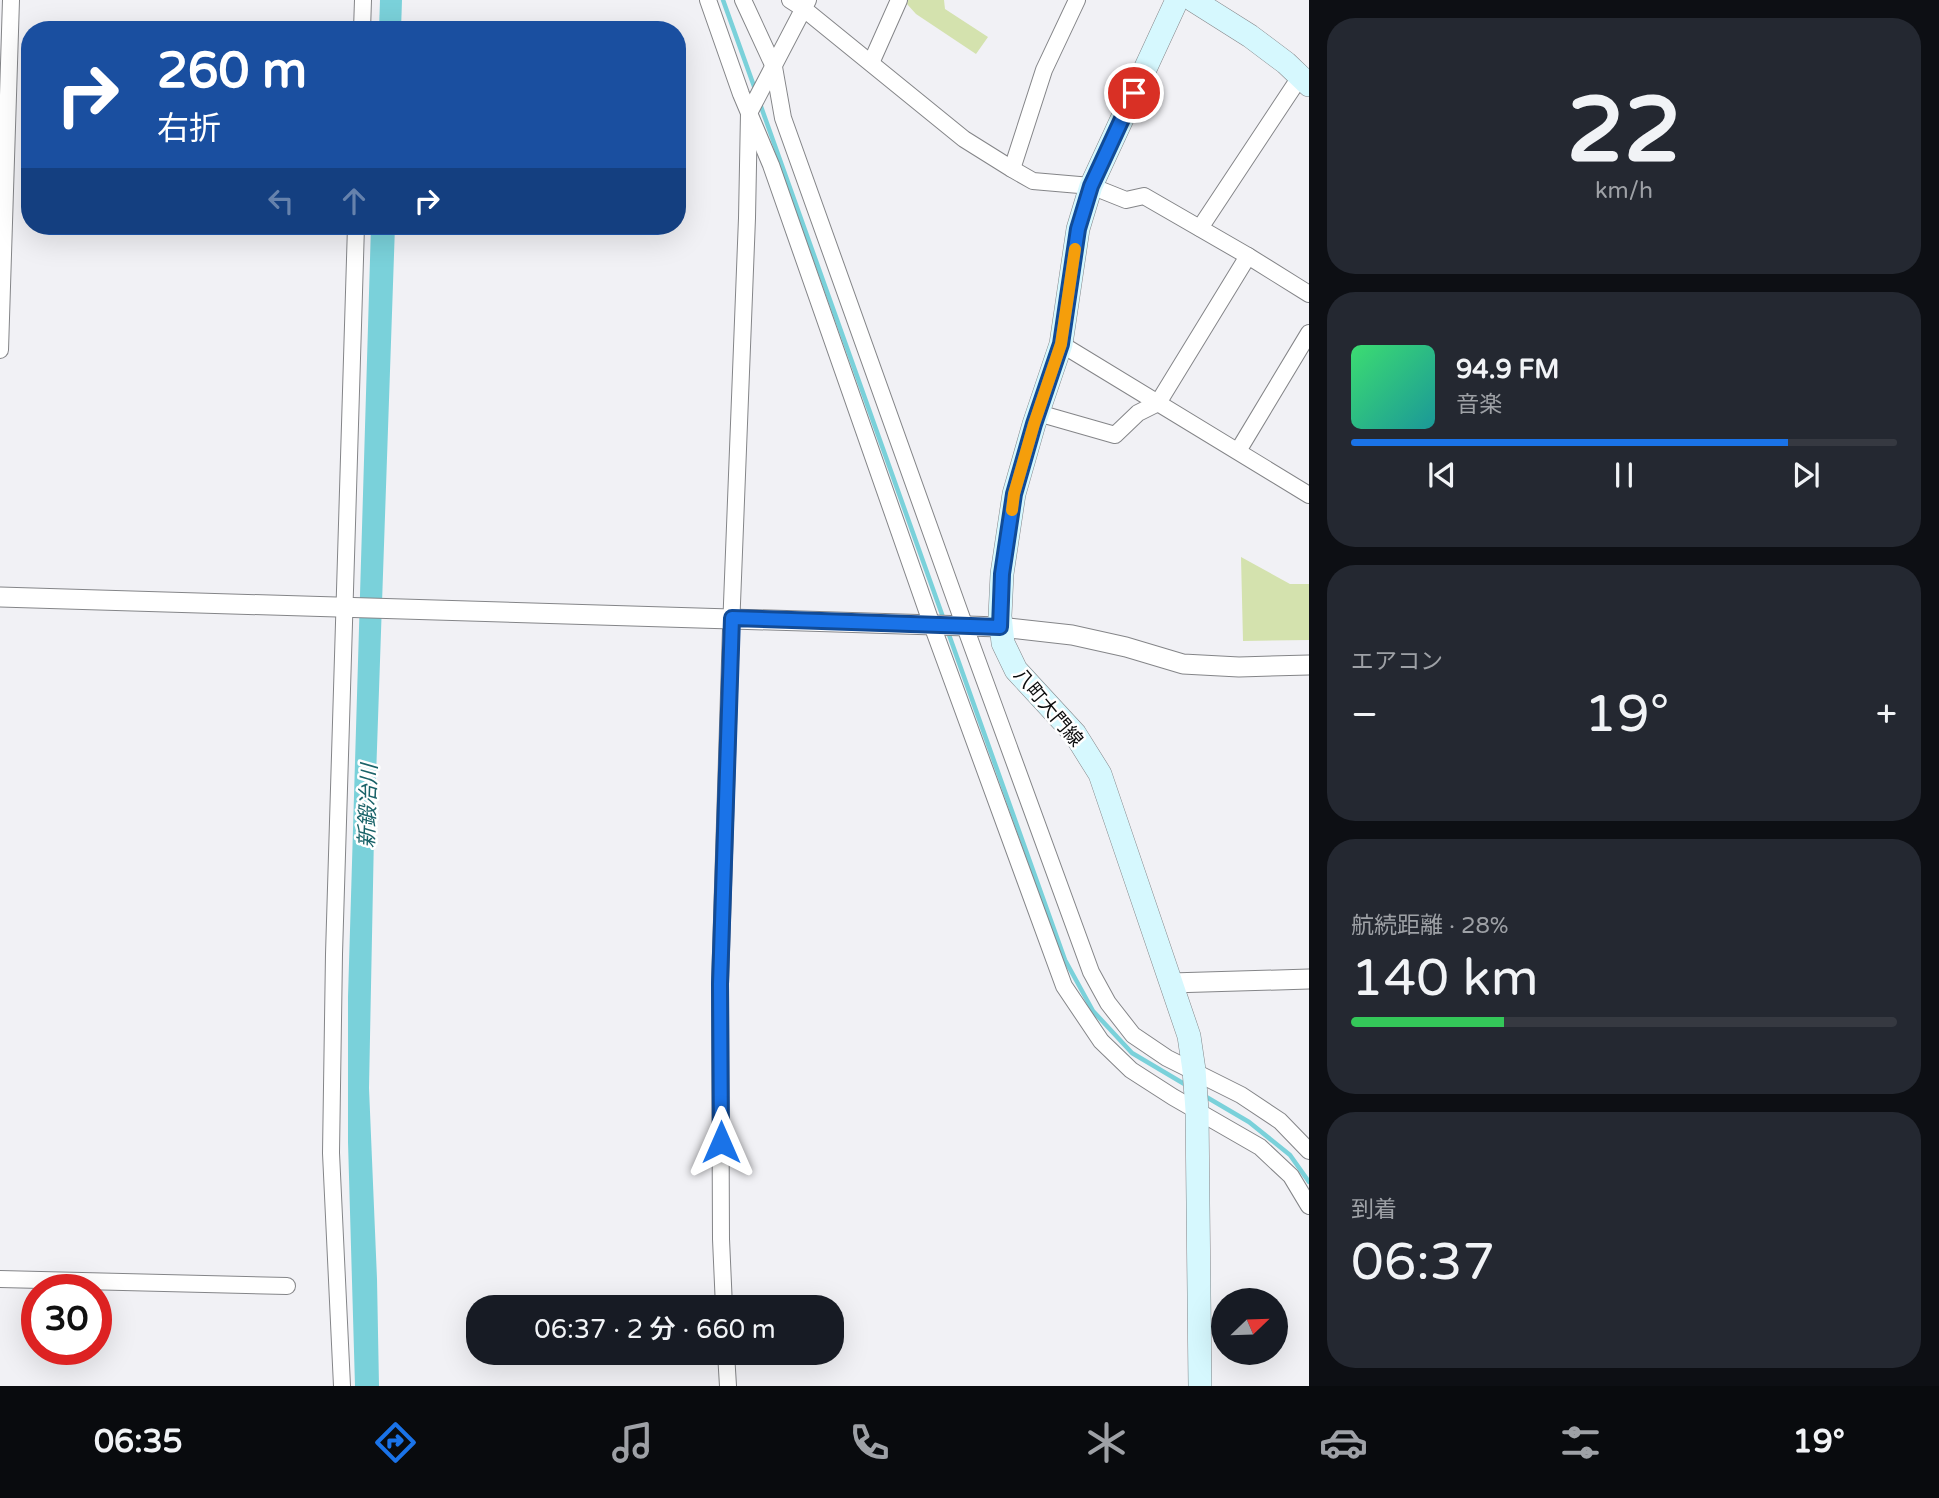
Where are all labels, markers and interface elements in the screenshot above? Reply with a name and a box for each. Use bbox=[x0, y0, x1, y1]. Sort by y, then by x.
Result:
text: 260 m bbox=[157, 42, 307, 101]
icon: right bbox=[42, 49, 133, 140]
pin bbox=[1104, 63, 1164, 123]
icon: arrive bbox=[1115, 74, 1153, 112]
text: 22 bbox=[1567, 76, 1681, 186]
text: 右折 bbox=[157, 110, 221, 148]
text: km/h bbox=[1595, 177, 1653, 205]
icon: left bbox=[262, 182, 300, 220]
icon: ahead bbox=[335, 182, 373, 220]
icon: right bbox=[408, 182, 446, 220]
text: 94.9 FM bbox=[1456, 354, 1559, 385]
text: 音楽 bbox=[1456, 391, 1502, 419]
icon: previous bbox=[1423, 456, 1461, 494]
icon: pause bbox=[1605, 456, 1643, 494]
icon: next bbox=[1787, 456, 1825, 494]
text: エアコン bbox=[1351, 648, 1443, 676]
street label: 八町大門線 bbox=[1009, 664, 1087, 751]
text: 19° bbox=[1584, 683, 1669, 746]
text: − bbox=[1351, 692, 1378, 738]
text: + bbox=[1876, 692, 1897, 738]
water label: 新鍛冶川 bbox=[355, 762, 383, 848]
text: 航続距離 · 28% bbox=[1351, 912, 1509, 940]
text: 140 km bbox=[1351, 947, 1539, 1010]
position arrow bbox=[684, 1105, 758, 1179]
text: 到着 bbox=[1351, 1196, 1397, 1224]
text: 06:37 bbox=[1351, 1231, 1495, 1294]
speed limit sign: 30 bbox=[21, 1274, 112, 1365]
north arrow bbox=[1211, 1288, 1288, 1365]
map controls bbox=[1211, 1288, 1288, 1365]
text: 06:37 · 2 分 · 660 m bbox=[534, 1314, 776, 1345]
icon: directions bbox=[371, 1418, 420, 1467]
icon: music bbox=[608, 1418, 657, 1467]
icon: phone bbox=[845, 1418, 894, 1467]
icon: climate bbox=[1082, 1418, 1131, 1467]
icon: car bbox=[1319, 1418, 1368, 1467]
icon: filters bbox=[1556, 1418, 1605, 1467]
text: 06:35 bbox=[94, 1423, 183, 1461]
text: 19° bbox=[1793, 1423, 1845, 1461]

